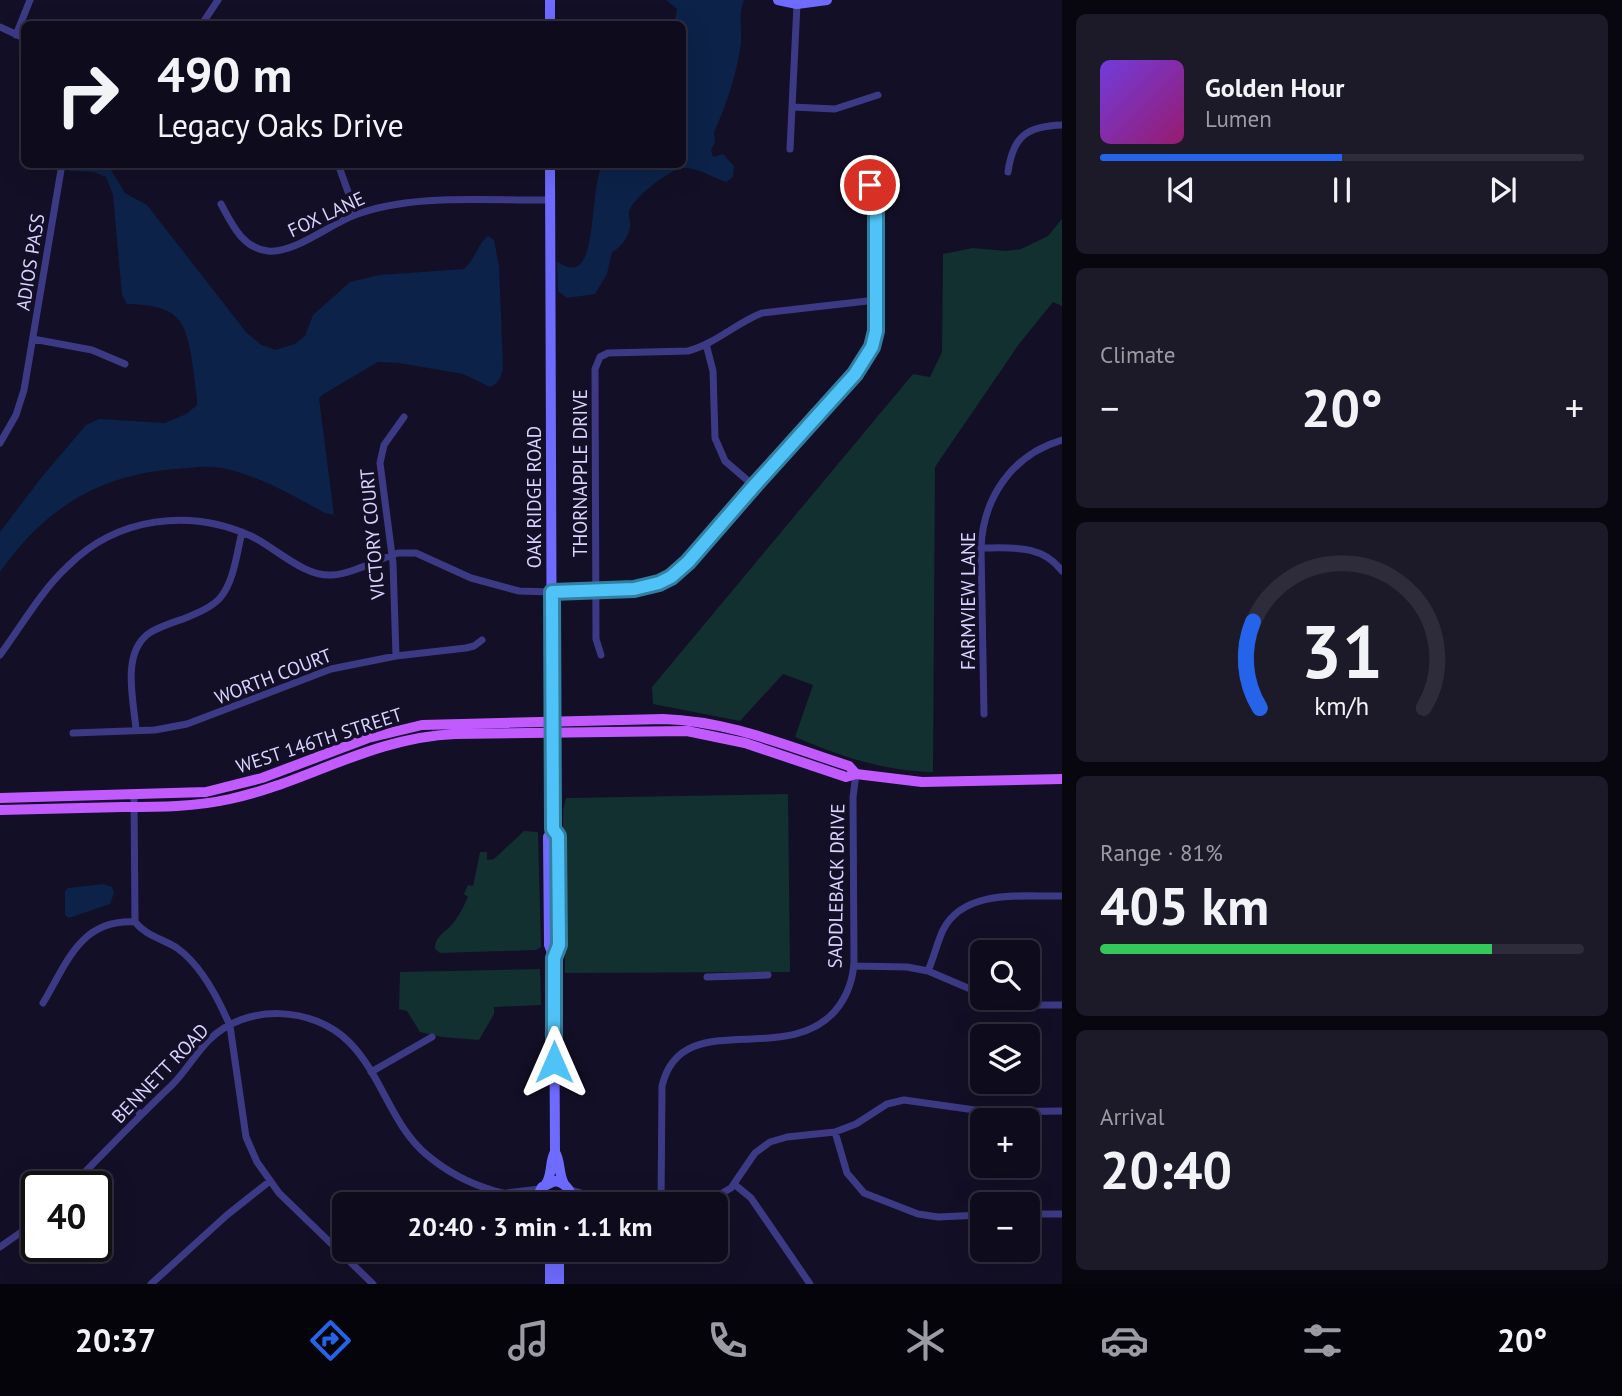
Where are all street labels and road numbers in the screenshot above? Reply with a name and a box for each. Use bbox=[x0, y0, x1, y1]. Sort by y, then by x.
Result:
street label: FOX LANE bbox=[284, 186, 368, 242]
street label: ADIOS PASS bbox=[10, 212, 50, 312]
street label: THORNAPPLE DRIVE bbox=[568, 389, 592, 557]
street label: OAK RIDGE ROAD bbox=[522, 426, 546, 568]
street label: VICTORY COURT bbox=[354, 467, 390, 601]
street label: FARMVIEW LANE bbox=[956, 532, 980, 670]
street label: WORTH COURT bbox=[211, 643, 335, 709]
street label: WEST 146TH STREET bbox=[233, 702, 405, 778]
street label: SADDLEBACK DRIVE bbox=[823, 803, 849, 969]
street label: BENNETT ROAD bbox=[106, 1018, 214, 1128]

